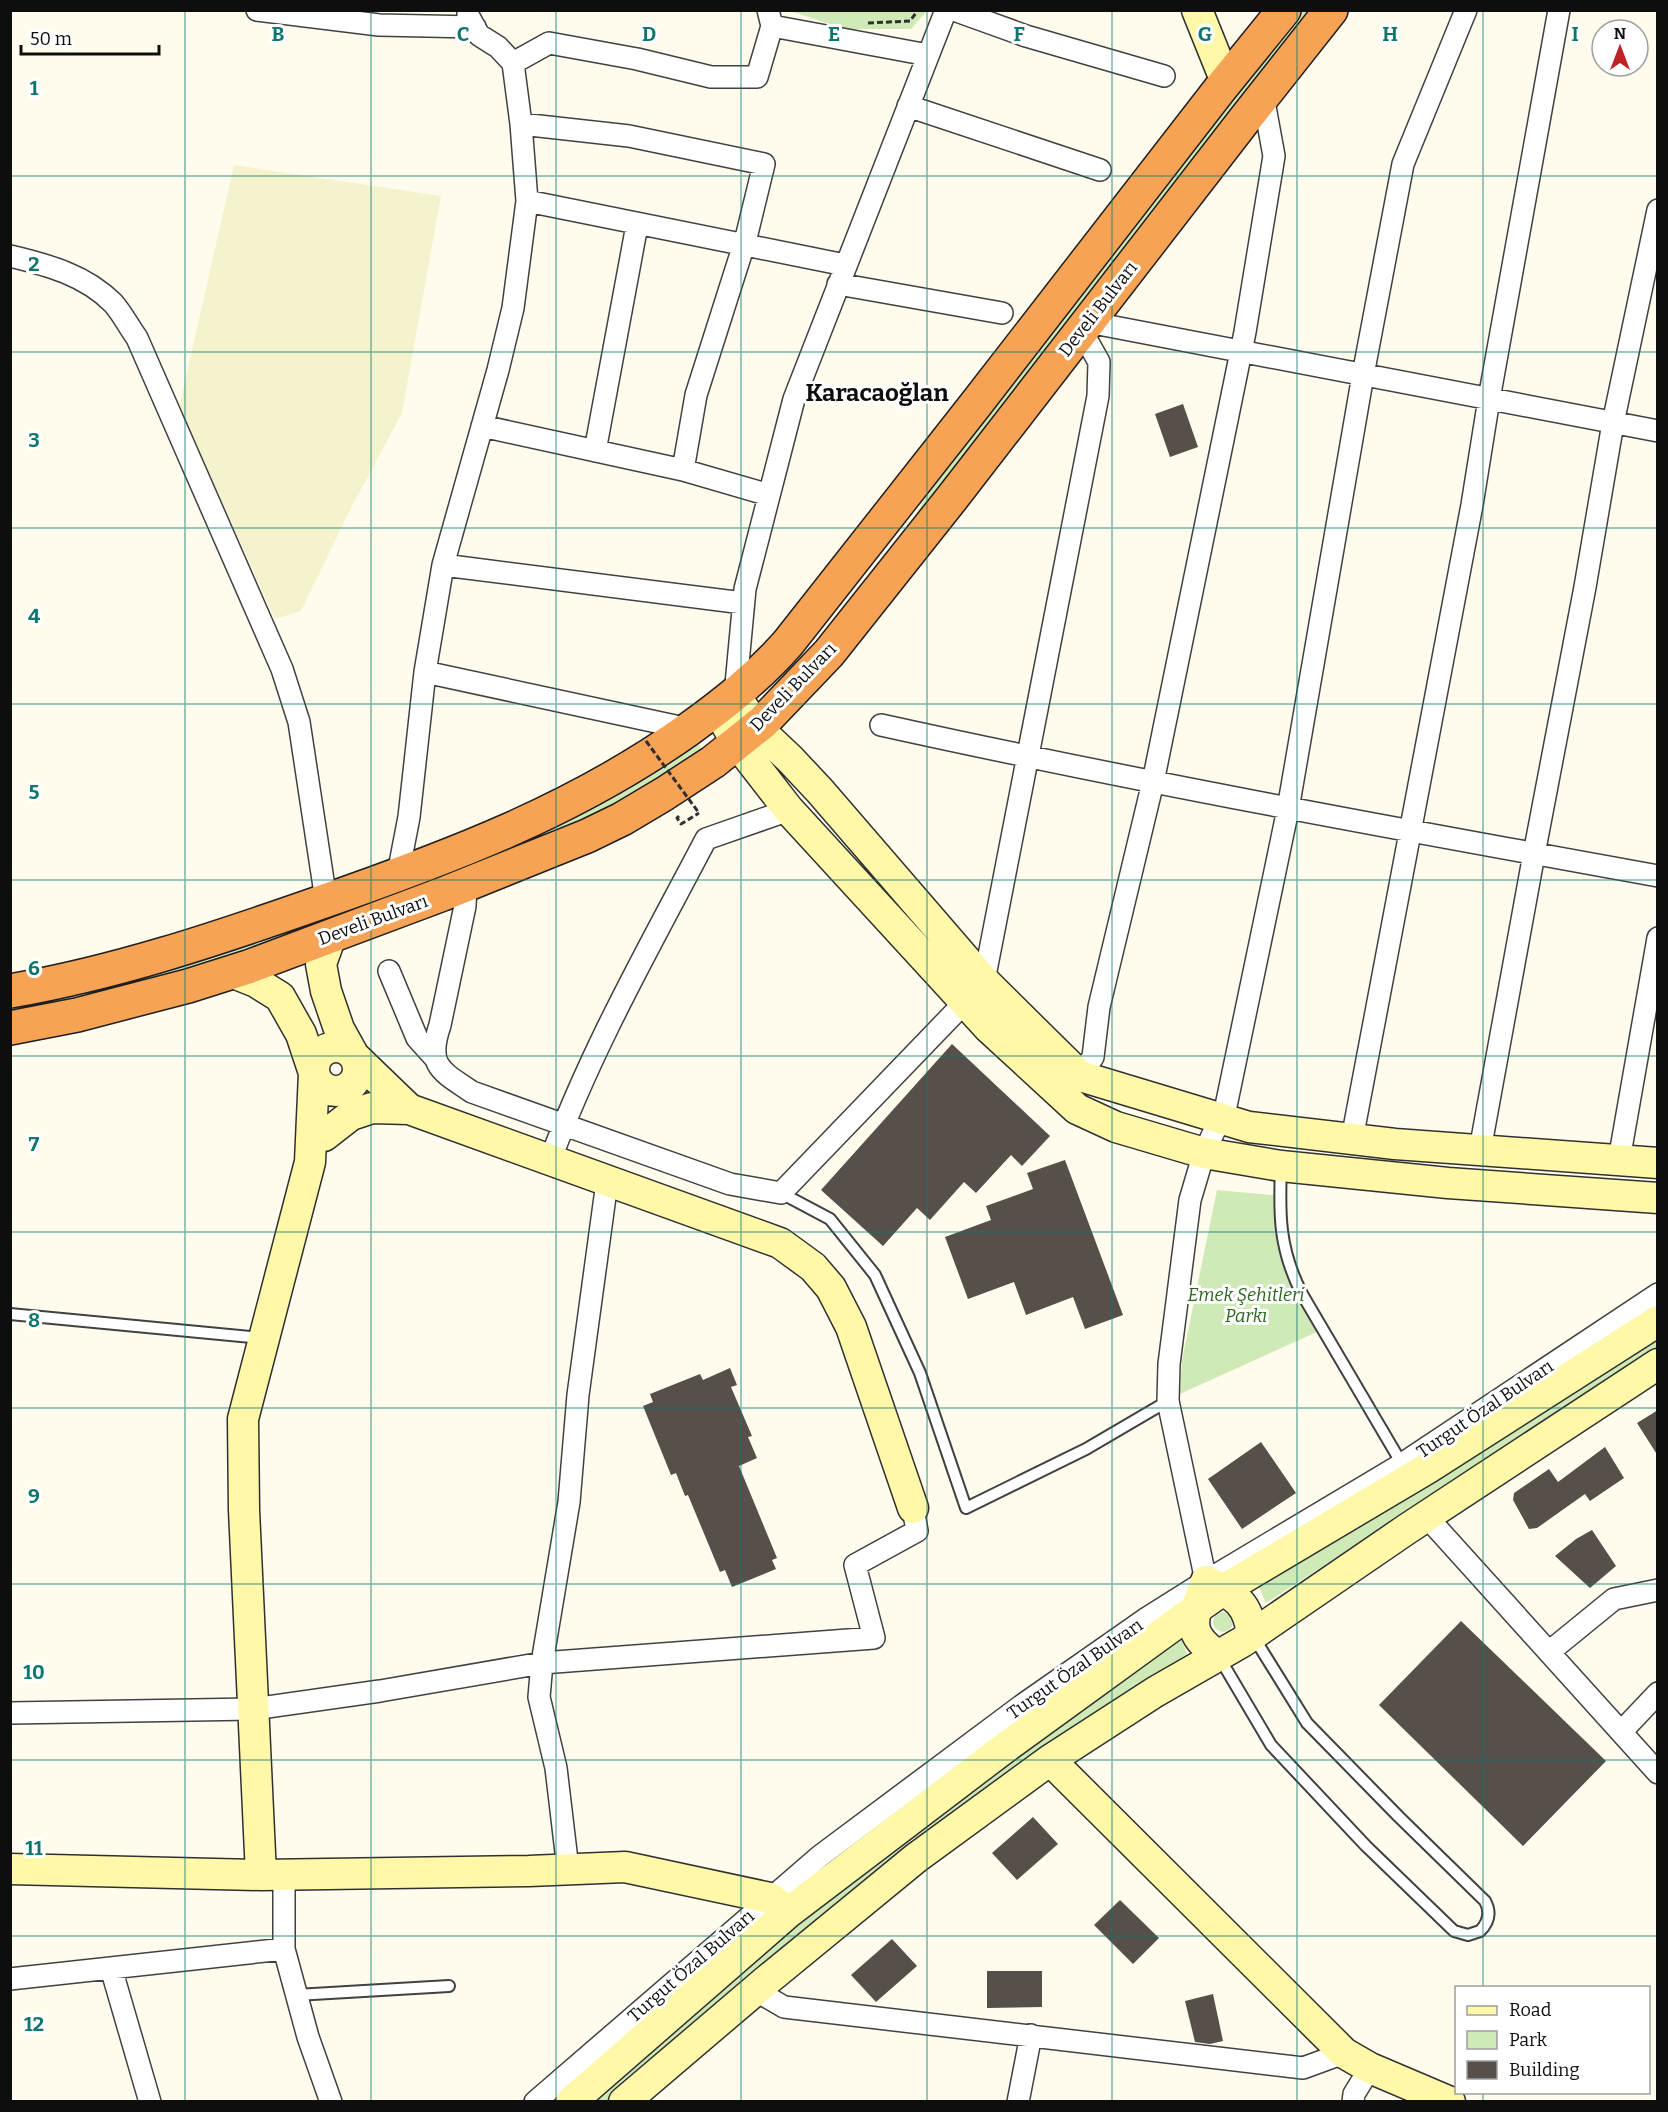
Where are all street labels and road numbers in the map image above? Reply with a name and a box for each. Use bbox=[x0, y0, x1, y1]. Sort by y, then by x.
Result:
street label: Develi Bulvarı bbox=[1054, 257, 1142, 361]
street label: Develi Bulvarı bbox=[745, 638, 841, 736]
street label: Develi Bulvarı bbox=[315, 890, 431, 950]
street label: Turgut Özal Bulvarı bbox=[1412, 1355, 1558, 1463]
street label: Turgut Özal Bulvarı bbox=[1003, 1614, 1147, 1724]
street label: Turgut Özal Bulvarı bbox=[623, 1905, 759, 2027]

